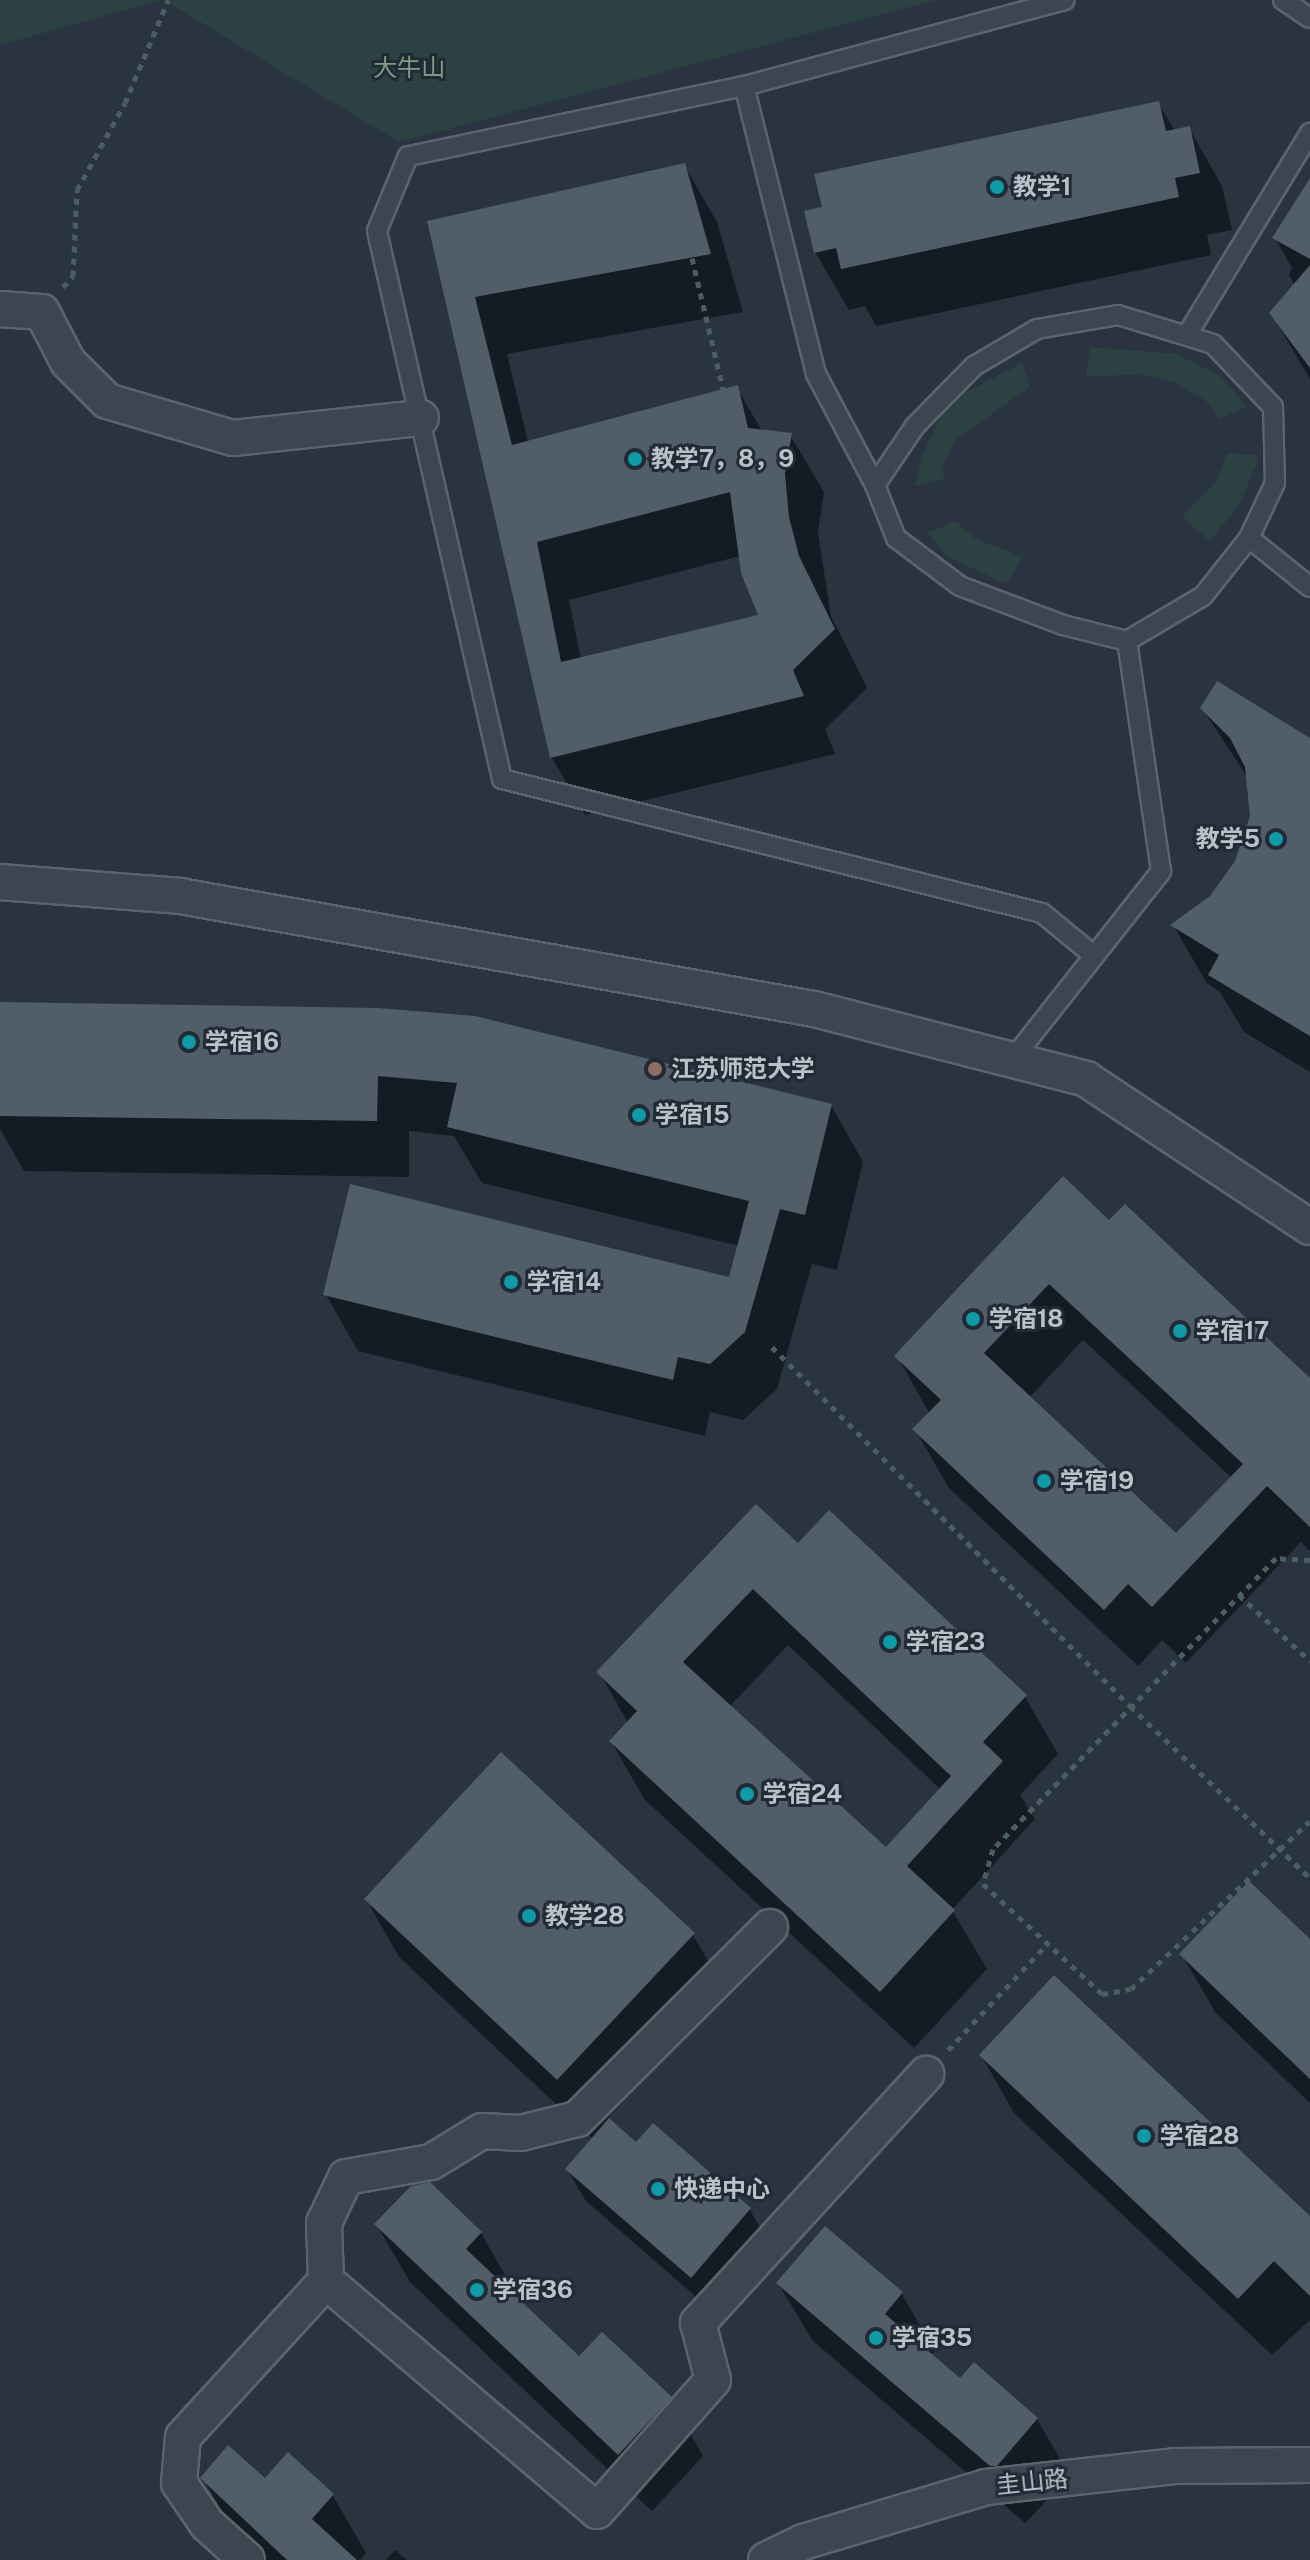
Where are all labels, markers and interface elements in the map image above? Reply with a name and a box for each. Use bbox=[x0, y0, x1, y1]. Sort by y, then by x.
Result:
park label: 大牛山 bbox=[373, 54, 445, 82]
place label: 教学1 bbox=[1013, 173, 1071, 201]
marker: 教学1 bbox=[988, 178, 1006, 196]
place label: 教学7，8，9 bbox=[651, 445, 794, 473]
marker: 教学7，8，9 bbox=[626, 450, 644, 468]
place label: 教学5 bbox=[1196, 825, 1260, 853]
marker: 教学5 bbox=[1267, 830, 1285, 848]
place label: 学宿16 bbox=[205, 1028, 279, 1056]
marker: 学宿16 bbox=[180, 1033, 198, 1051]
place label: 江苏师范大学 bbox=[671, 1055, 815, 1083]
marker: 江苏师范大学 bbox=[646, 1060, 664, 1078]
place label: 学宿15 bbox=[655, 1101, 729, 1129]
marker: 学宿15 bbox=[630, 1106, 648, 1124]
place label: 学宿14 bbox=[527, 1268, 601, 1296]
marker: 学宿14 bbox=[502, 1273, 520, 1291]
place label: 学宿18 bbox=[989, 1305, 1063, 1333]
marker: 学宿18 bbox=[964, 1310, 982, 1328]
place label: 学宿17 bbox=[1196, 1317, 1269, 1345]
marker: 学宿17 bbox=[1171, 1322, 1189, 1340]
place label: 学宿19 bbox=[1060, 1467, 1134, 1495]
marker: 学宿19 bbox=[1035, 1472, 1053, 1490]
place label: 学宿23 bbox=[906, 1628, 985, 1656]
marker: 学宿23 bbox=[881, 1633, 899, 1651]
place label: 学宿24 bbox=[763, 1780, 842, 1808]
marker: 学宿24 bbox=[738, 1785, 756, 1803]
place label: 教学28 bbox=[545, 1902, 624, 1930]
marker: 教学28 bbox=[520, 1907, 538, 1925]
place label: 学宿28 bbox=[1160, 2122, 1239, 2150]
marker: 学宿28 bbox=[1135, 2127, 1153, 2145]
place label: 快递中心 bbox=[674, 2175, 770, 2203]
marker: 快递中心 bbox=[649, 2180, 667, 2198]
place label: 学宿36 bbox=[493, 2276, 573, 2304]
marker: 学宿36 bbox=[468, 2281, 486, 2299]
place label: 学宿35 bbox=[892, 2324, 972, 2352]
marker: 学宿35 bbox=[867, 2329, 885, 2347]
street label: 圭山路 bbox=[995, 2464, 1069, 2500]

